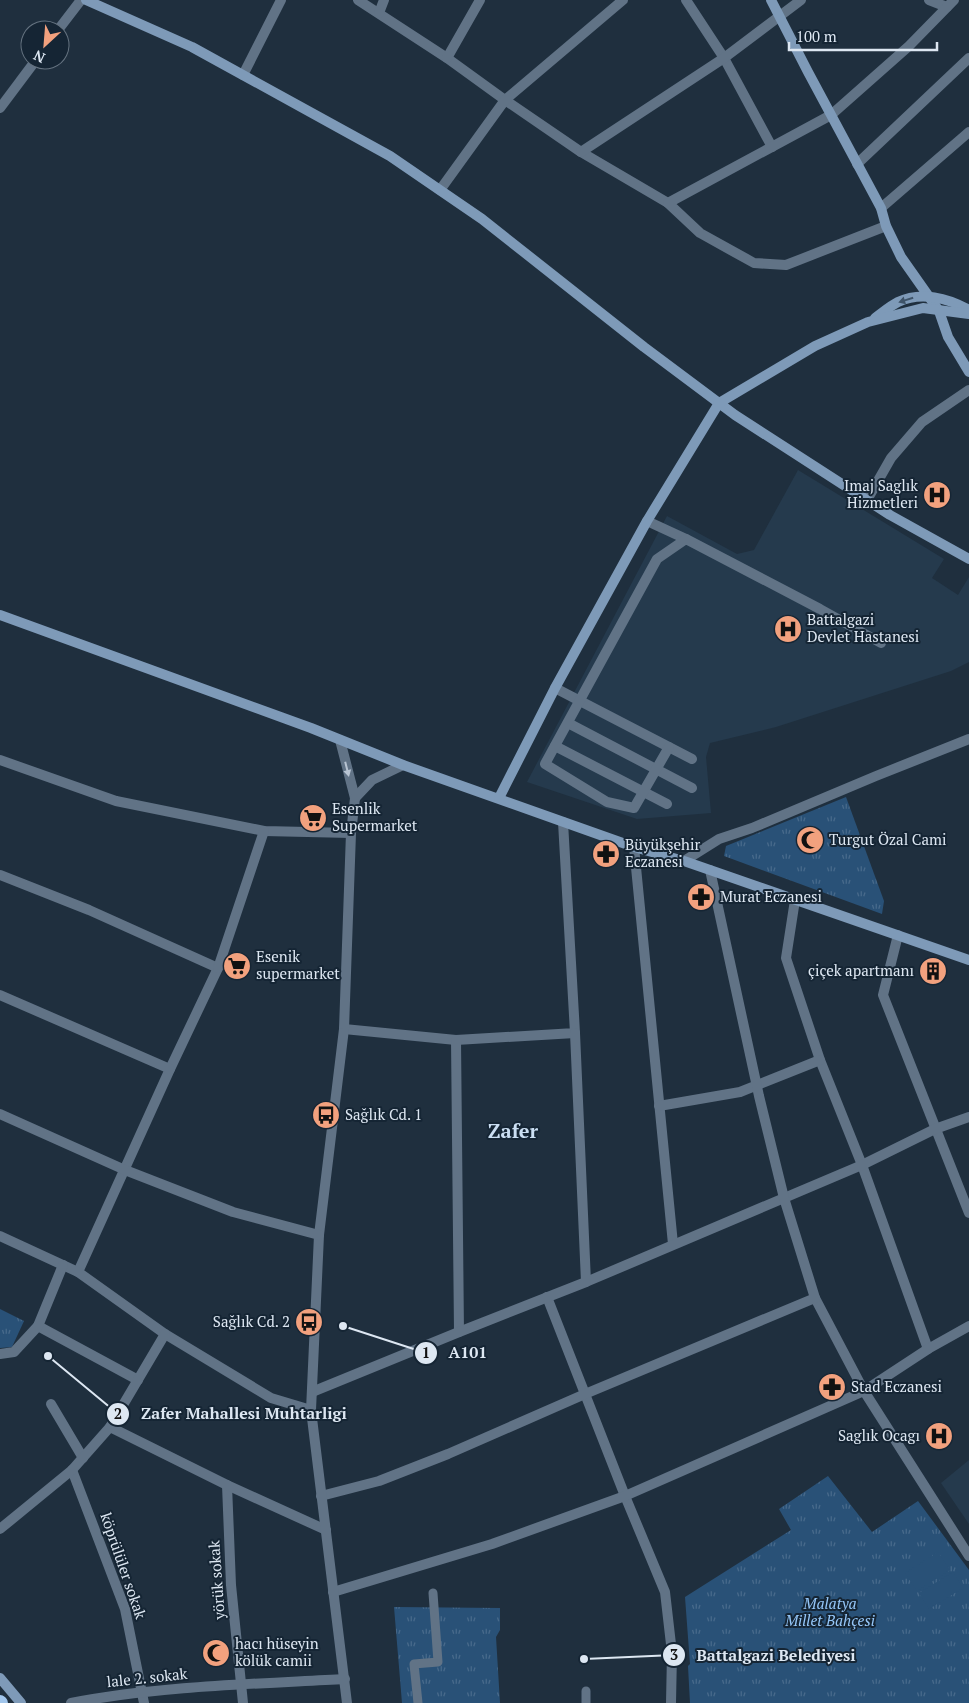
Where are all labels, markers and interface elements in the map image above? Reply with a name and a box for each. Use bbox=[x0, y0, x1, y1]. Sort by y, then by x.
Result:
north arrow bbox=[20, 20, 70, 70]
scale bar bbox=[789, 20, 936, 52]
text: 100 m bbox=[796, 26, 837, 46]
text: N bbox=[30, 46, 48, 68]
one-way arrow bbox=[898, 296, 913, 304]
place label: Imaj Saglık Hizmetleri bbox=[844, 475, 918, 512]
hospital icon: Imaj Saglık Hizmetleri bbox=[922, 480, 952, 510]
place label: Battalgazi Devlet Hastanesi bbox=[807, 609, 919, 646]
hospital icon: Battalgazi Devlet Hastanesi bbox=[773, 614, 803, 644]
one-way arrow bbox=[344, 761, 352, 776]
place label: Esenlik Supermarket bbox=[332, 798, 418, 835]
supermarket icon: Esenlik Supermarket bbox=[298, 803, 328, 833]
mosque icon: Turgut Özal Cami bbox=[795, 825, 825, 855]
place label: Turgut Özal Cami bbox=[829, 829, 947, 849]
place label: Büyükşehir Eczanesi bbox=[625, 834, 700, 871]
pharmacy icon: Büyükşehir Eczanesi bbox=[591, 839, 621, 869]
pharmacy icon: Murat Eczanesi bbox=[686, 882, 716, 912]
place label: Murat Eczanesi bbox=[720, 886, 822, 906]
place label: Esenik supermarket bbox=[256, 946, 340, 983]
supermarket icon: Esenik supermarket bbox=[222, 951, 252, 981]
building icon: çiçek apartmanı bbox=[918, 956, 948, 986]
place label: çiçek apartmanı bbox=[808, 960, 914, 980]
bus stop icon: Sağlık Cd. 1 bbox=[311, 1100, 341, 1130]
place label: Sağlık Cd. 1 bbox=[345, 1104, 422, 1124]
district label: Zafer bbox=[488, 1117, 539, 1144]
bus stop icon: Sağlık Cd. 2 bbox=[294, 1307, 324, 1337]
place label: Sağlık Cd. 2 bbox=[213, 1311, 290, 1331]
callout: A101 bbox=[413, 1337, 497, 1368]
text: A101 bbox=[449, 1341, 487, 1363]
text: 1 bbox=[422, 1342, 430, 1362]
pharmacy icon: Stad Eczanesi bbox=[817, 1372, 847, 1402]
place label: Stad Eczanesi bbox=[851, 1376, 942, 1396]
callout: Zafer Mahallesi Muhtarligi bbox=[106, 1398, 356, 1429]
text: Zafer Mahallesi Muhtarligi bbox=[141, 1402, 347, 1424]
text: 2 bbox=[114, 1403, 122, 1423]
hospital icon: Saglık Ocagı bbox=[924, 1421, 954, 1451]
place label: Saglık Ocagı bbox=[838, 1425, 920, 1445]
street label: köprülüler sokak bbox=[96, 1510, 152, 1622]
street label: yörük sokak bbox=[203, 1540, 229, 1621]
park label: Malatya Millet Bahçesi bbox=[784, 1593, 876, 1630]
place label: hacı hüseyin kölük camii bbox=[235, 1633, 319, 1670]
mosque icon: hacı hüseyin kölük camii bbox=[201, 1638, 231, 1668]
callout: Battalgazi Belediyesi bbox=[661, 1640, 865, 1671]
text: 3 bbox=[670, 1644, 678, 1664]
text: Battalgazi Belediyesi bbox=[696, 1644, 856, 1666]
street label: lale 2. sokak bbox=[106, 1663, 188, 1691]

